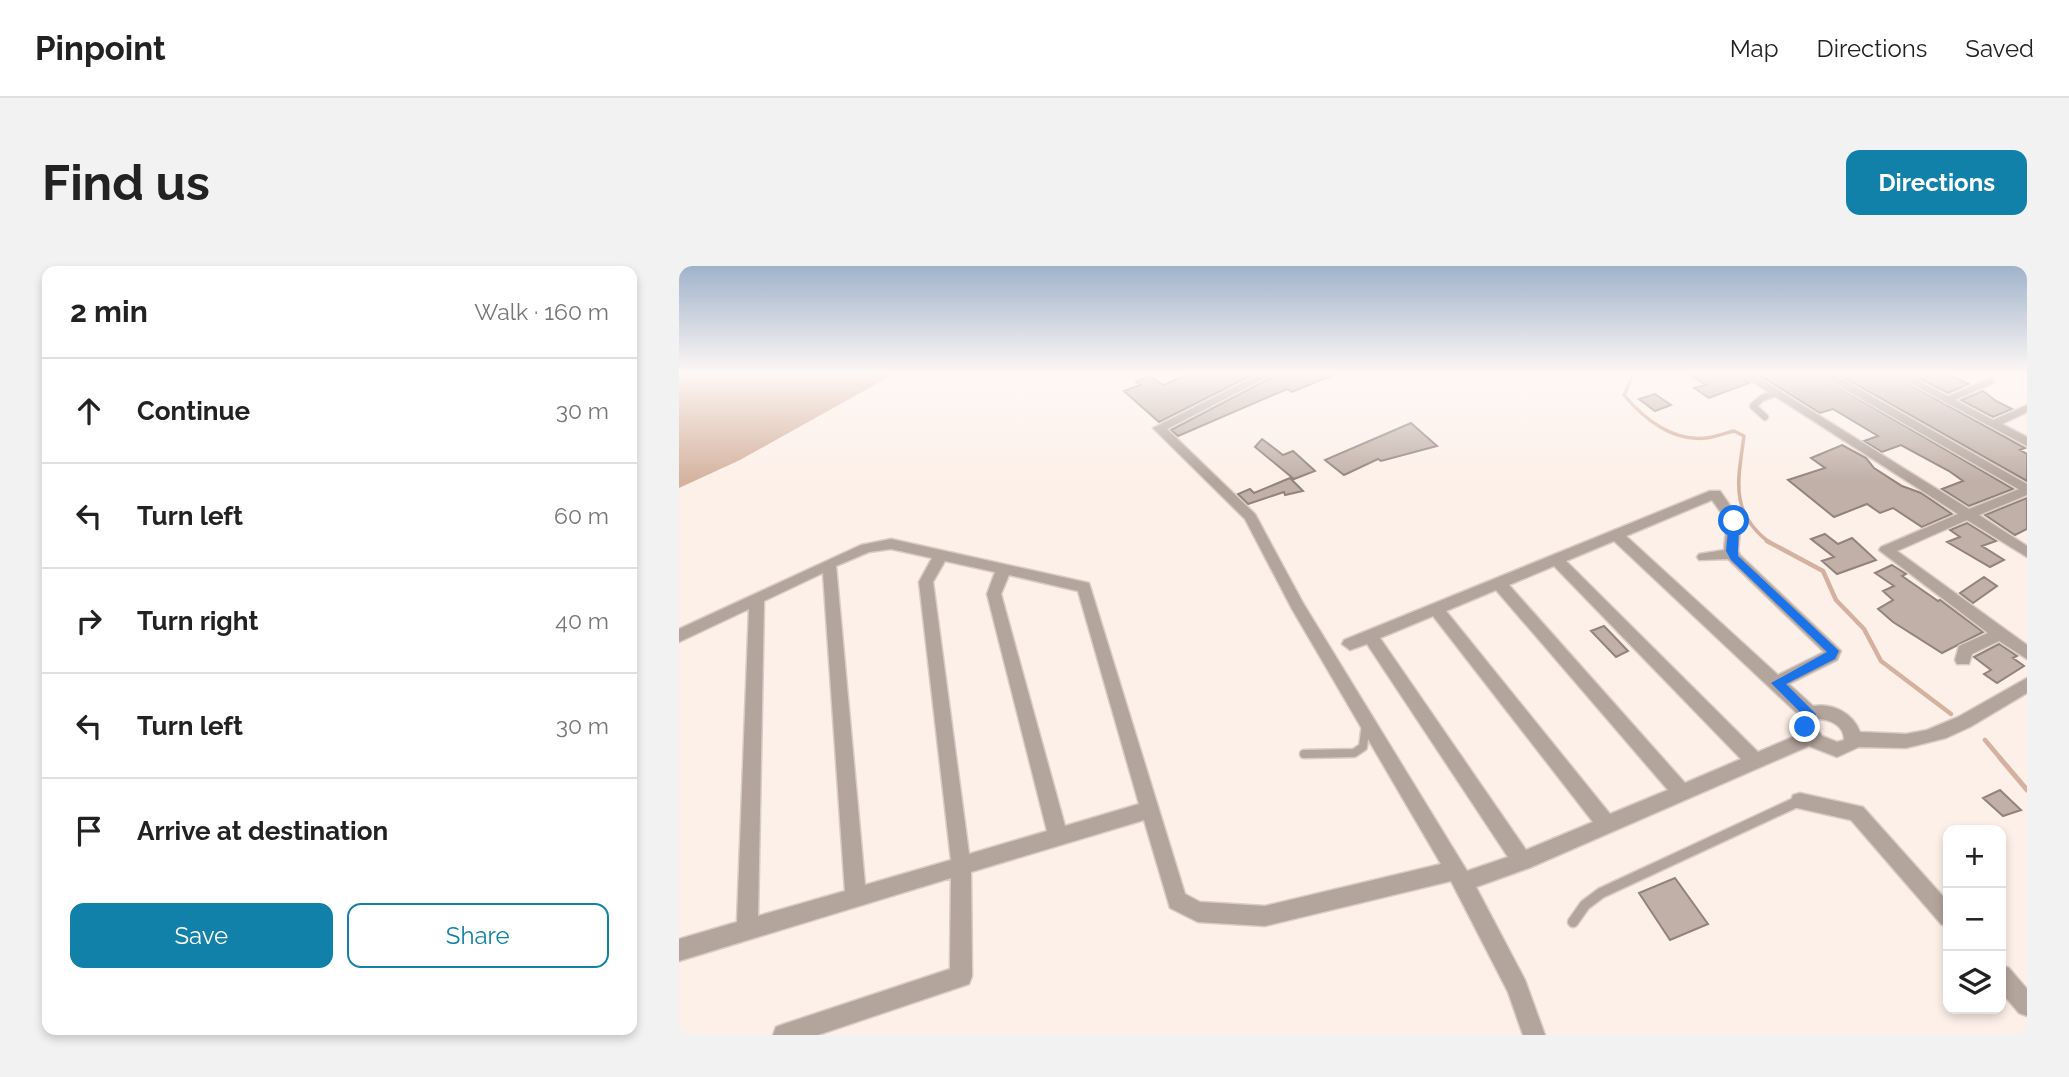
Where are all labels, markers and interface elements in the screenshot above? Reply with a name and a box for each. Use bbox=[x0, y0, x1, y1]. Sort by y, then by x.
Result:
text: Pinpoint bbox=[35, 29, 166, 68]
text: Map bbox=[1730, 34, 1779, 63]
text: Directions bbox=[1817, 34, 1927, 63]
text: Saved bbox=[1965, 34, 2034, 63]
button: Directions bbox=[1846, 150, 2027, 215]
text: Find us bbox=[42, 154, 210, 211]
text: 2 min bbox=[70, 294, 148, 329]
text: Walk · 160 m bbox=[474, 298, 609, 325]
icon: ahead bbox=[70, 392, 108, 430]
text: Continue bbox=[137, 396, 250, 426]
text: 30 m bbox=[556, 397, 609, 424]
icon: left bbox=[70, 497, 108, 535]
text: Turn left bbox=[137, 501, 243, 531]
text: 60 m bbox=[554, 502, 609, 529]
route start bbox=[1718, 505, 1749, 536]
icon: right bbox=[70, 602, 108, 640]
text: Turn right bbox=[137, 606, 258, 636]
text: 40 m bbox=[555, 607, 609, 634]
icon: left bbox=[70, 707, 108, 745]
text: Turn left bbox=[137, 711, 243, 741]
route end bbox=[1789, 711, 1820, 742]
text: 30 m bbox=[556, 712, 609, 739]
icon: arrive bbox=[70, 812, 108, 850]
text: Arrive at destination bbox=[137, 816, 388, 846]
map controls bbox=[1943, 825, 2006, 1014]
button: + bbox=[1943, 825, 2006, 888]
button: − bbox=[1943, 888, 2006, 951]
button: Save bbox=[70, 903, 333, 968]
button: Share bbox=[347, 903, 609, 968]
button: layers bbox=[1943, 951, 2006, 1014]

